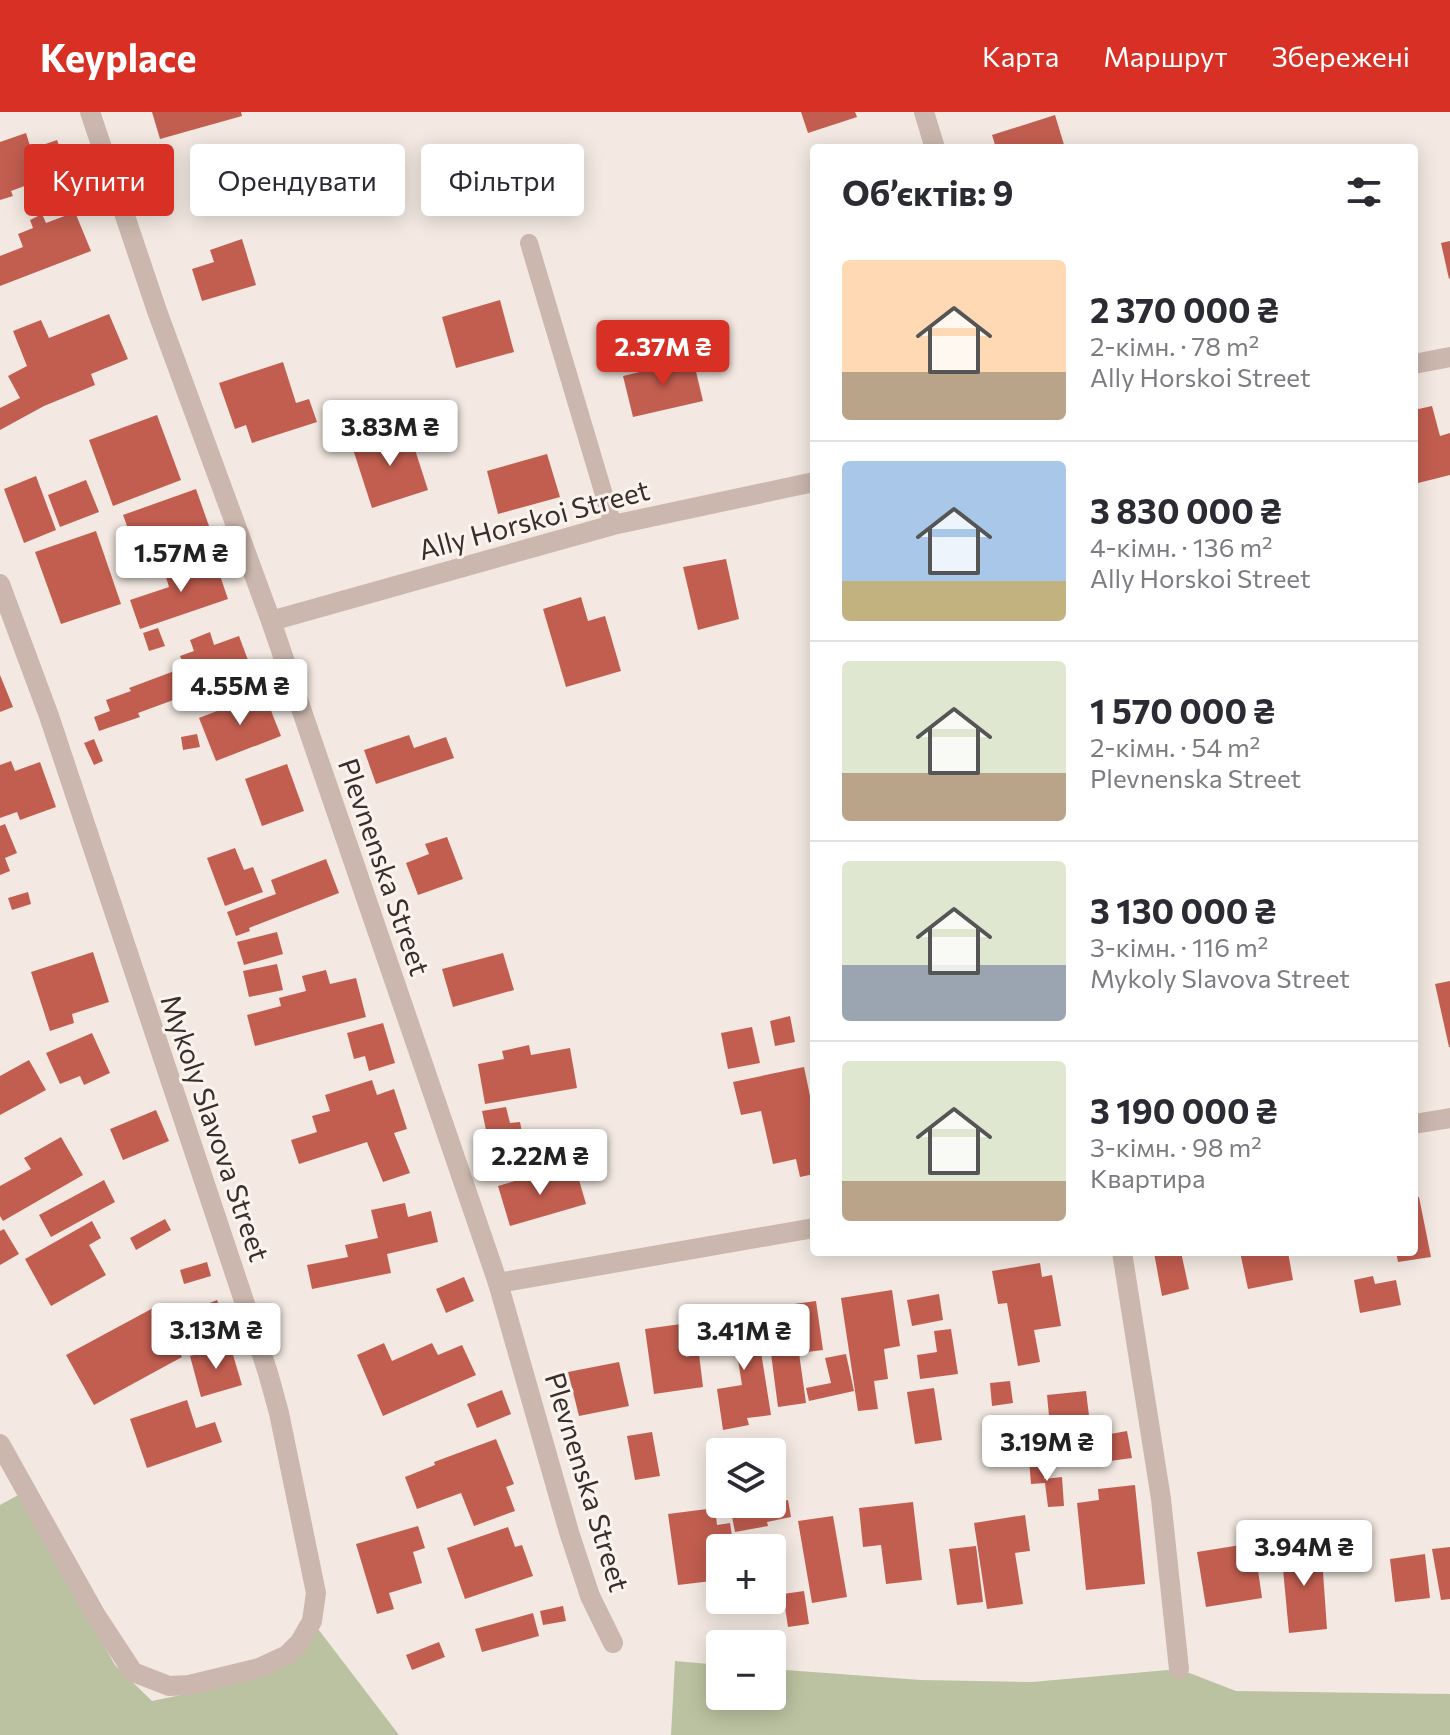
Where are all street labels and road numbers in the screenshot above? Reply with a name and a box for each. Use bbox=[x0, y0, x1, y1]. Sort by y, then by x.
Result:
street label: Ally Horskoi Street bbox=[415, 472, 653, 566]
street label: Plevnenska Street bbox=[332, 754, 438, 980]
street label: Mykoly Slavova Street bbox=[154, 990, 278, 1265]
street label: Plevnenska Street bbox=[538, 1368, 637, 1595]

